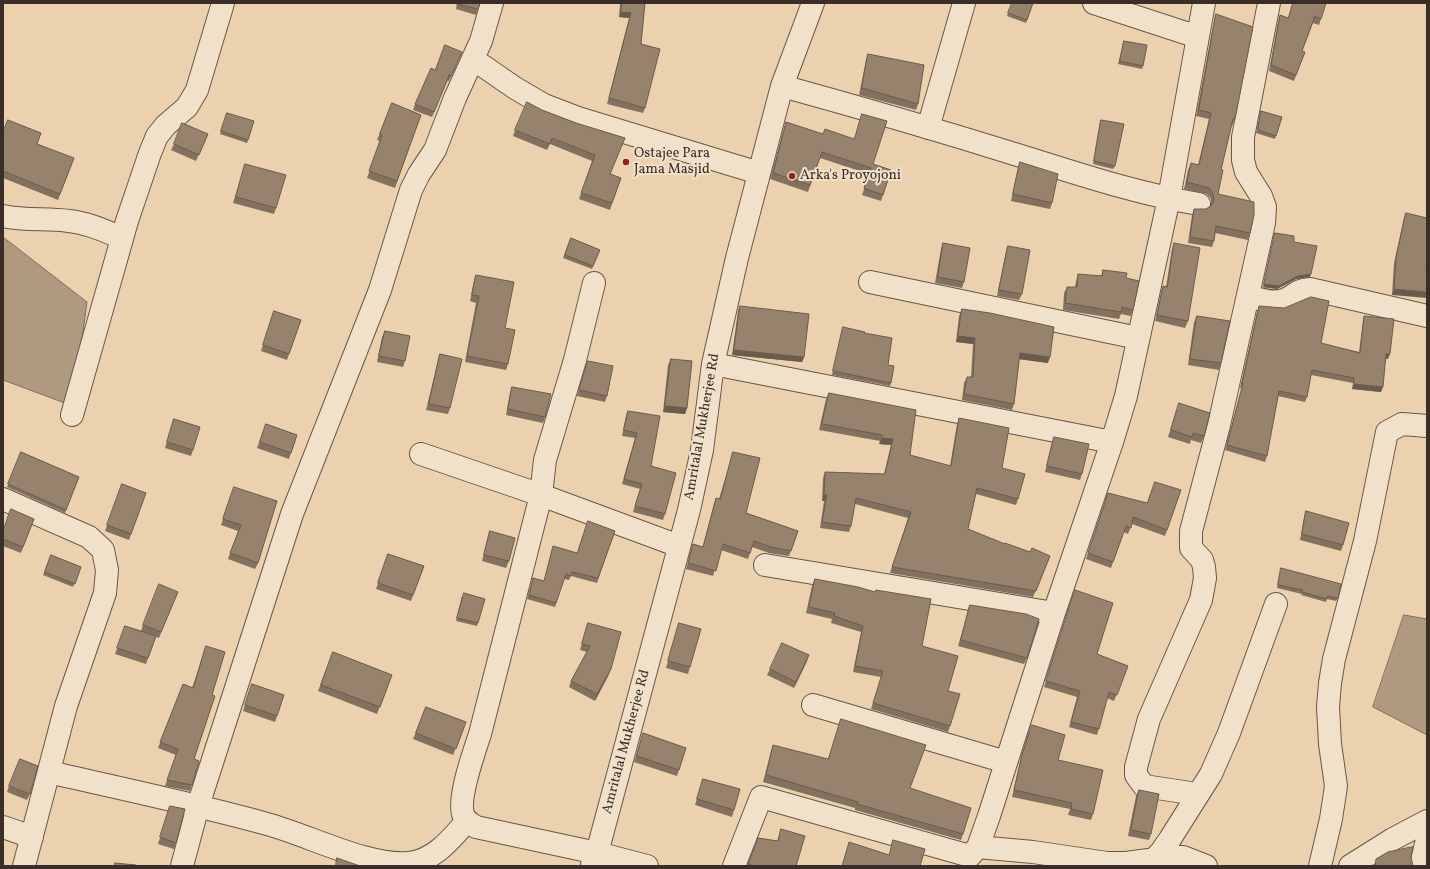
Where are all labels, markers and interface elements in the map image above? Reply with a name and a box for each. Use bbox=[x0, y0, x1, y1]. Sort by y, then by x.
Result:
place label: Ostajee Para Jama Masjid bbox=[634, 146, 710, 178]
marker: Ostajee Para Jama Masjid bbox=[621, 157, 631, 167]
place label: Arka's Proyojoni bbox=[800, 168, 901, 184]
marker: Arka's Proyojoni bbox=[787, 171, 797, 181]
street label: Amritalal Mukherjee Rd bbox=[682, 352, 724, 502]
street label: Amritalal Mukherjee Rd bbox=[600, 668, 654, 816]

